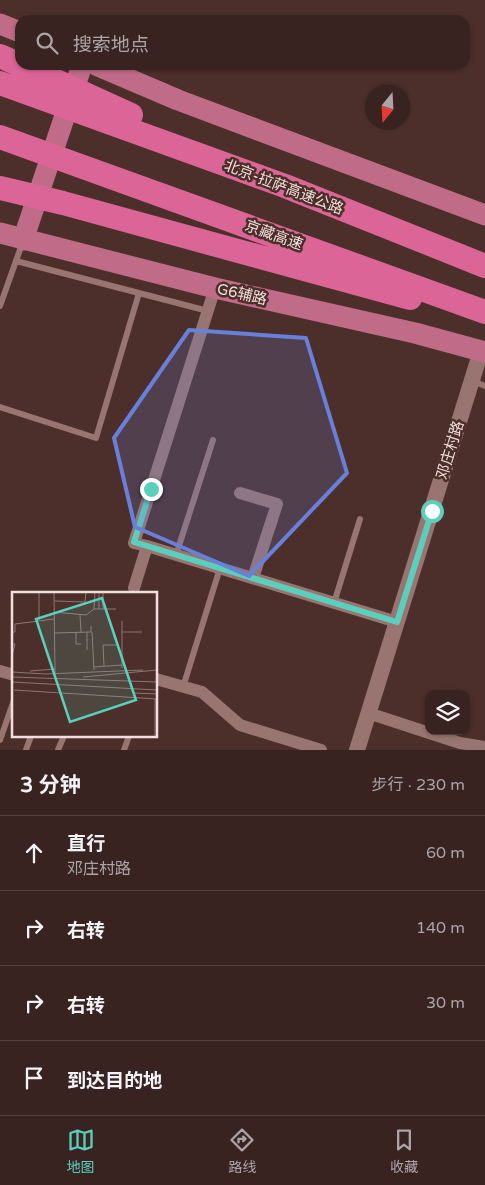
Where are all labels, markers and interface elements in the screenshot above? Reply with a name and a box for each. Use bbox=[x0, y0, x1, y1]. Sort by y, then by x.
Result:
search box bbox=[15, 15, 470, 70]
icon: search bbox=[33, 29, 61, 57]
text: 搜索地点 bbox=[73, 34, 149, 56]
north arrow bbox=[365, 85, 410, 130]
street label: 北京-拉萨高速公路 bbox=[222, 156, 346, 218]
street label: 京藏高速 bbox=[243, 216, 305, 254]
street label: G6辅路 bbox=[215, 280, 269, 308]
street label: 邓庄村路 bbox=[433, 419, 467, 481]
route end bbox=[140, 478, 163, 501]
route start bbox=[421, 500, 444, 523]
inset map bbox=[12, 592, 158, 738]
map controls bbox=[425, 690, 470, 735]
button: layers bbox=[425, 690, 470, 735]
text: 3 分钟 bbox=[20, 773, 81, 798]
text: 步行 · 230 m bbox=[372, 775, 465, 795]
text: 直行 bbox=[67, 833, 105, 855]
icon: ahead bbox=[20, 839, 48, 867]
text: 60 m bbox=[426, 843, 465, 863]
text: 邓庄村路 bbox=[67, 859, 131, 879]
icon: right bbox=[20, 914, 48, 942]
text: 140 m bbox=[416, 918, 465, 938]
text: 右转 bbox=[67, 920, 105, 942]
icon: right bbox=[20, 989, 48, 1017]
text: 30 m bbox=[426, 993, 465, 1013]
text: 右转 bbox=[67, 995, 105, 1017]
icon: arrive bbox=[20, 1064, 48, 1092]
text: 到达目的地 bbox=[67, 1070, 162, 1092]
tab: 地图 bbox=[67, 1126, 95, 1176]
tab: 路线 bbox=[228, 1126, 256, 1176]
tab: 收藏 bbox=[390, 1126, 418, 1176]

